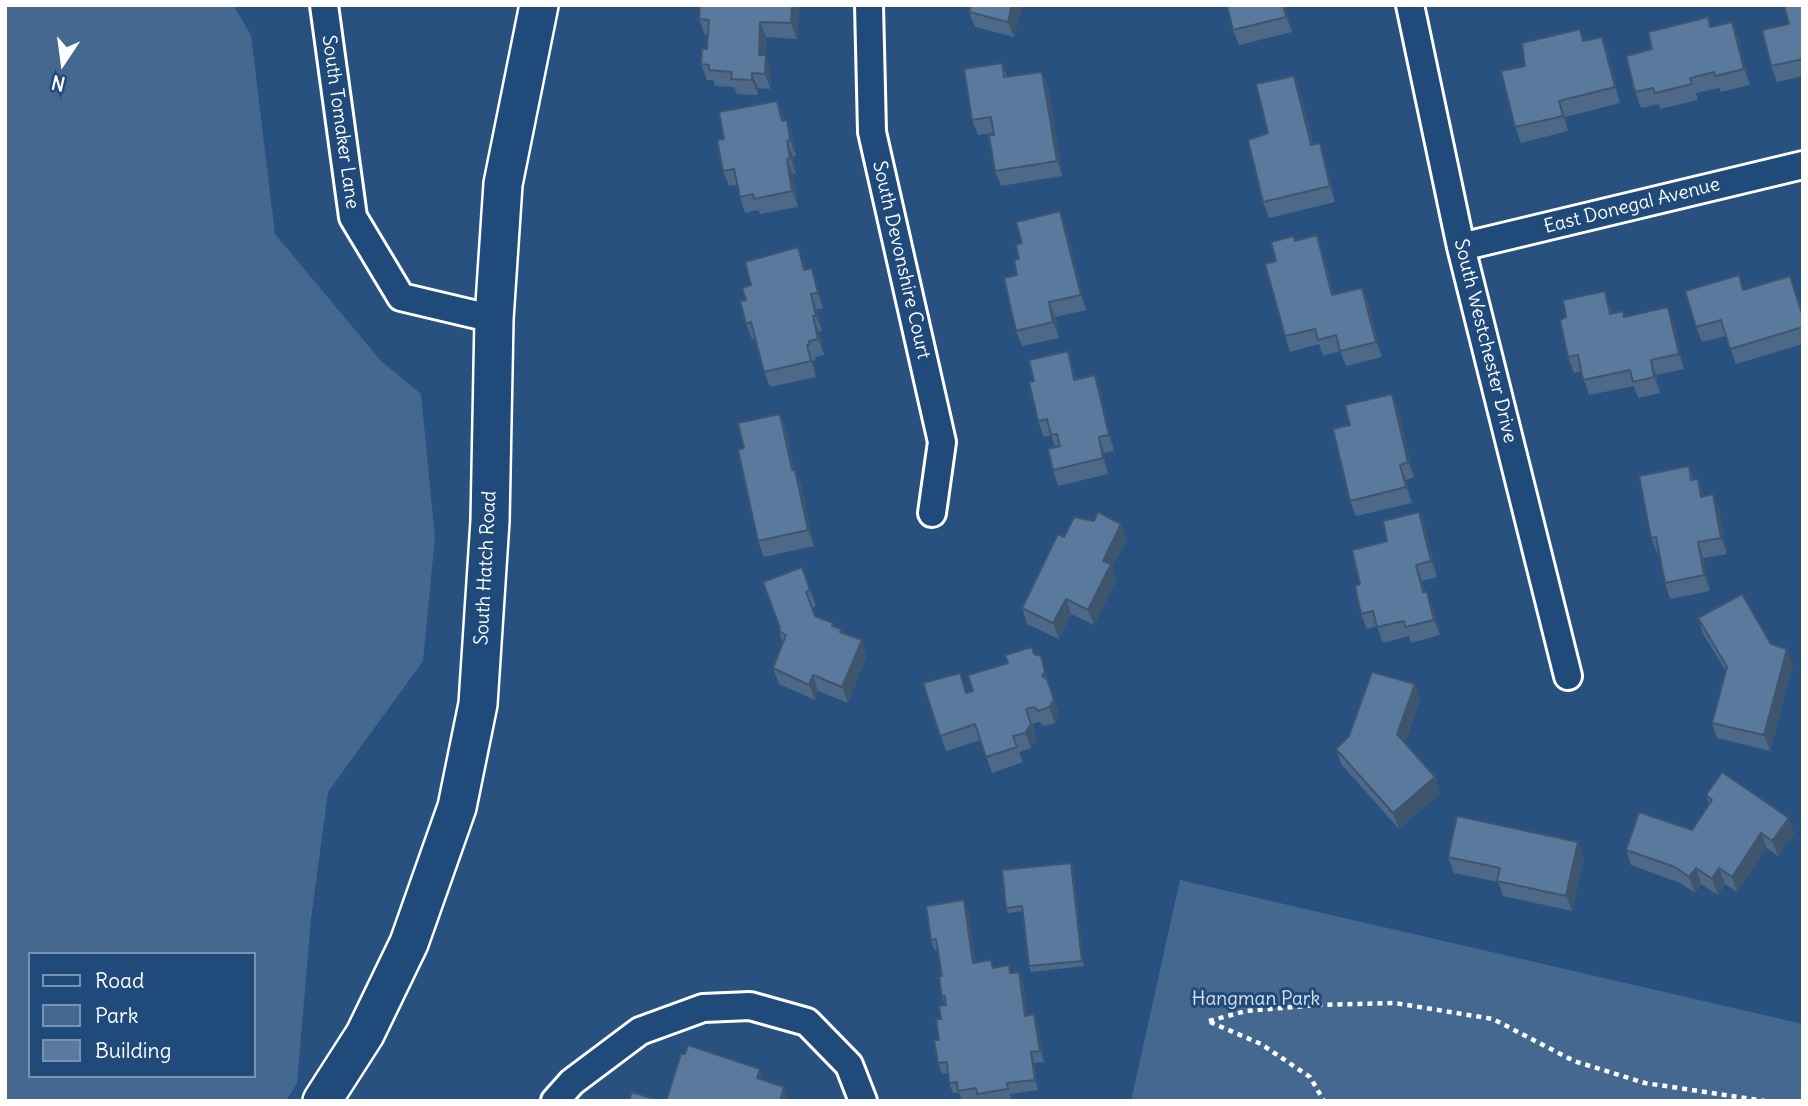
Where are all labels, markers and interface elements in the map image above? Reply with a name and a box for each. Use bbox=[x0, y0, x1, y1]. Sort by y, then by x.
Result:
north arrow bbox=[28, 28, 98, 98]
street label: South Tomaker Lane bbox=[317, 34, 363, 210]
text: N bbox=[49, 70, 67, 97]
street label: South Devonshire Court bbox=[867, 159, 935, 361]
street label: East Donegal Avenue bbox=[1542, 173, 1722, 239]
street label: South Westchester Drive bbox=[1449, 237, 1521, 445]
street label: South Hatch Road bbox=[471, 490, 501, 646]
legend bbox=[28, 952, 256, 1078]
text: Road bbox=[95, 967, 144, 994]
park label: Hangman Park bbox=[1192, 989, 1320, 1011]
text: Park bbox=[95, 1002, 138, 1029]
text: Building bbox=[95, 1037, 171, 1064]

